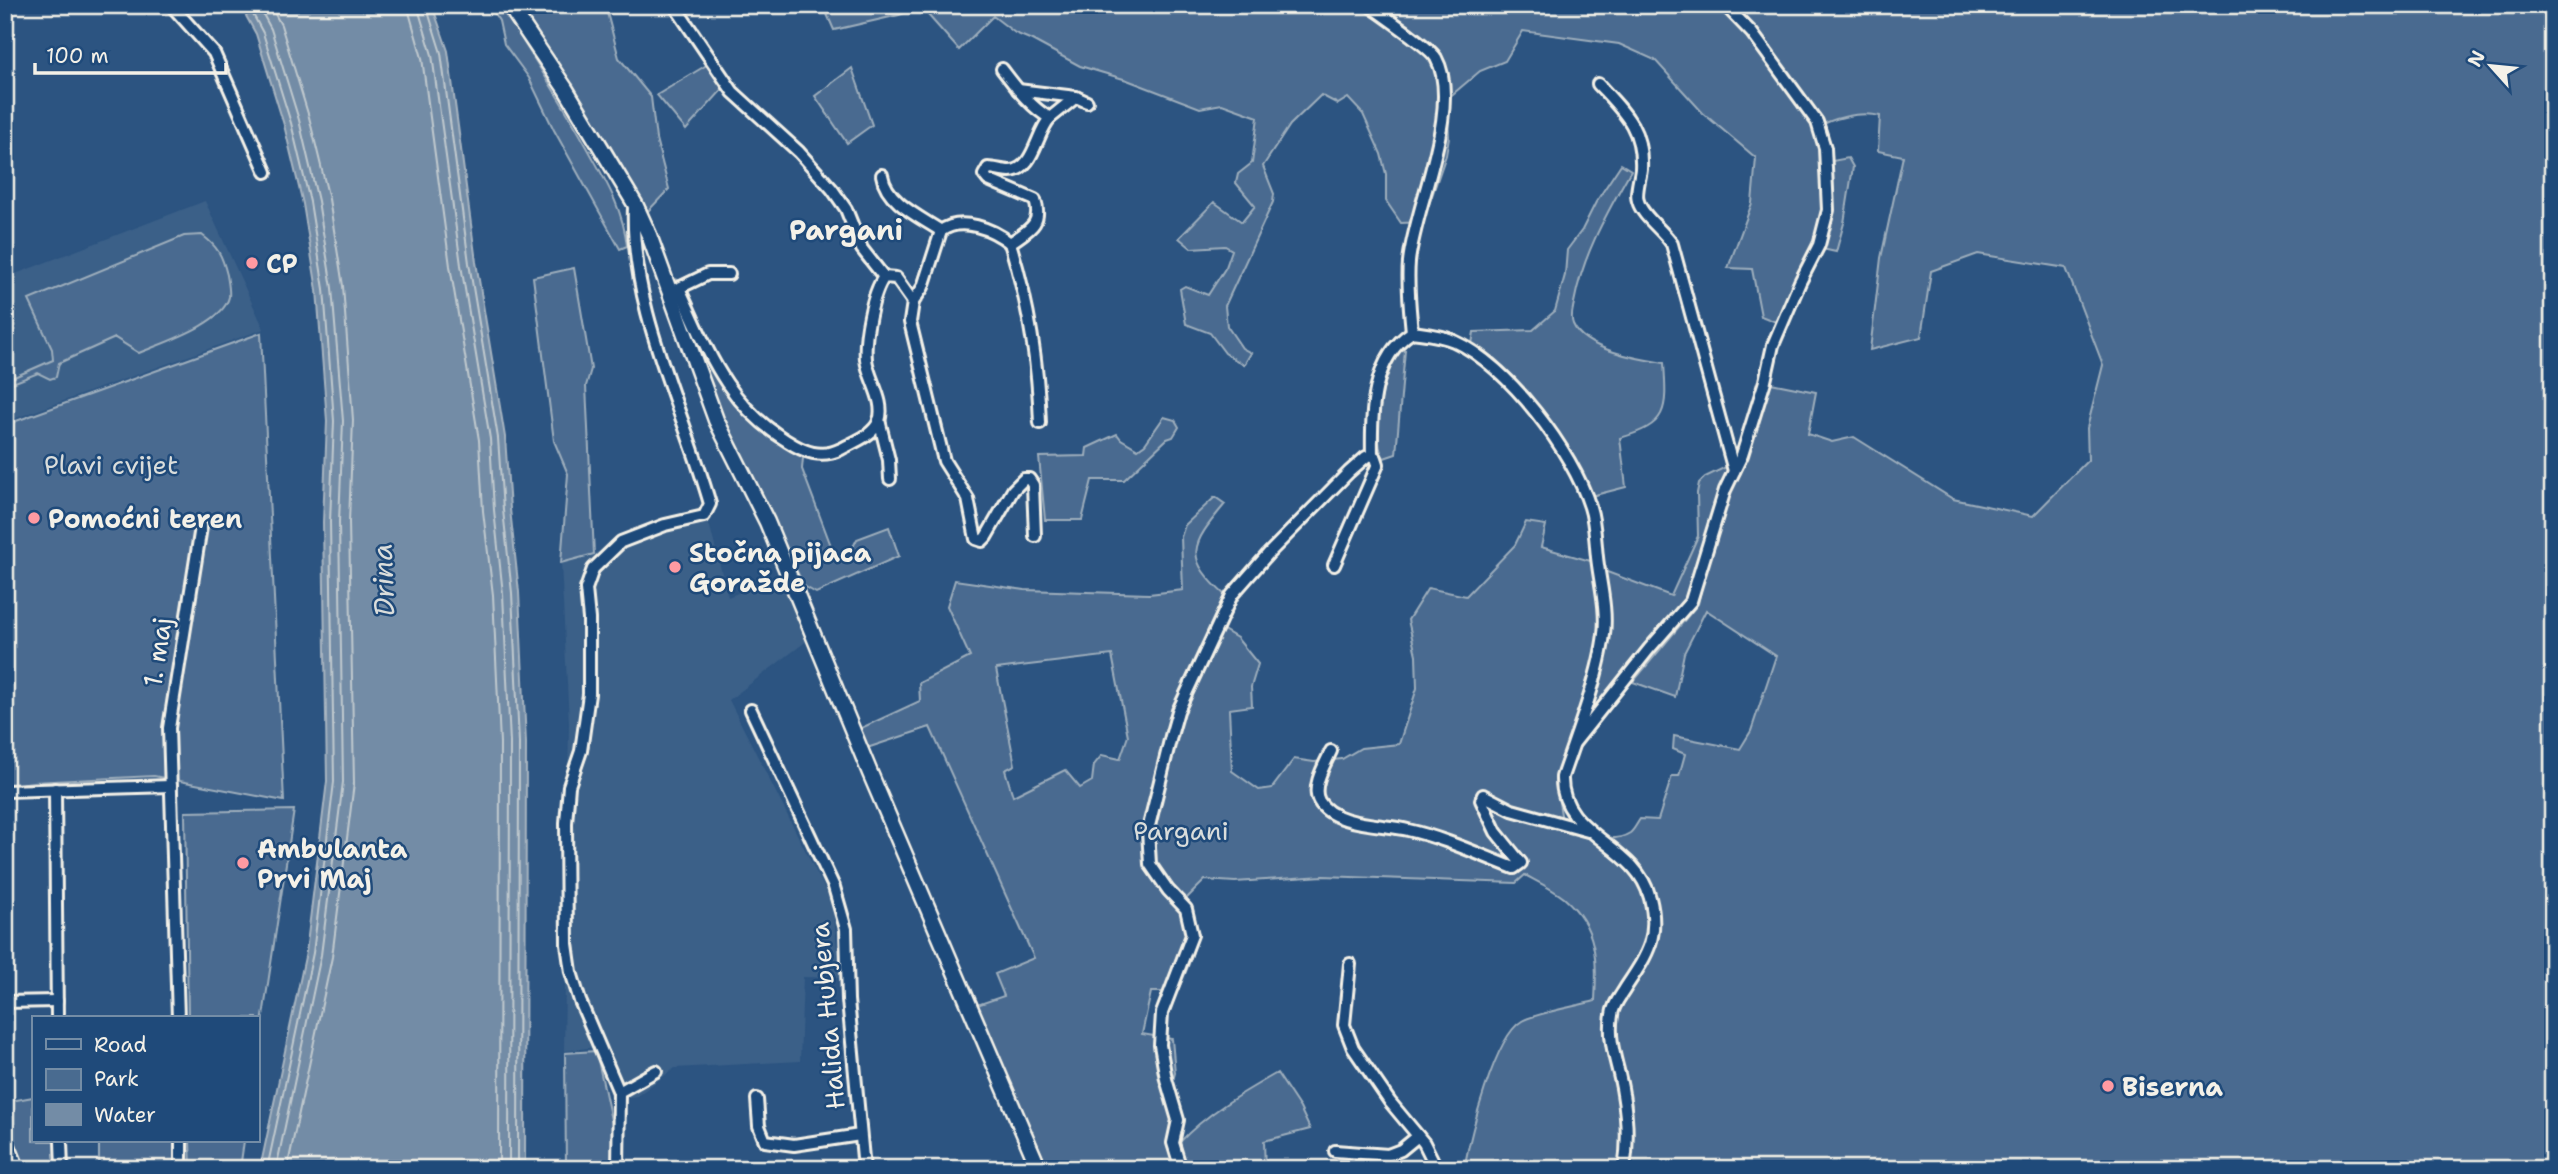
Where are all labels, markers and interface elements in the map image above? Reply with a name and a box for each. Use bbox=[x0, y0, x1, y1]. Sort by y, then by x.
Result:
scale bar bbox=[35, 32, 226, 76]
north arrow bbox=[2456, 32, 2526, 102]
text: 100 m bbox=[46, 42, 109, 70]
text: N bbox=[2462, 46, 2491, 71]
district label: Pargani bbox=[789, 211, 903, 249]
place label: CP bbox=[266, 246, 298, 281]
marker: CP bbox=[244, 255, 260, 271]
park label: Plavi cvijet bbox=[44, 447, 178, 482]
place label: Pomoćni teren bbox=[48, 501, 242, 536]
marker: Pomoćni teren bbox=[26, 510, 42, 526]
place label: Stočna pijaca Goražde bbox=[689, 535, 872, 600]
water label: Drina bbox=[363, 543, 403, 617]
marker: Stočna pijaca Goražde bbox=[667, 559, 683, 575]
street label: 1. maj bbox=[134, 615, 180, 689]
park label: Pargani bbox=[1133, 813, 1229, 848]
place label: Ambulanta Prvi Maj bbox=[257, 831, 408, 896]
marker: Ambulanta Prvi Maj bbox=[235, 855, 251, 871]
street label: Halida Hubjera bbox=[801, 921, 853, 1111]
legend bbox=[32, 1016, 259, 1142]
text: Road bbox=[94, 1031, 147, 1059]
text: Park bbox=[94, 1065, 139, 1093]
place label: Biserna bbox=[2122, 1069, 2223, 1104]
marker: Biserna bbox=[2100, 1078, 2116, 1094]
text: Water bbox=[94, 1101, 156, 1129]

